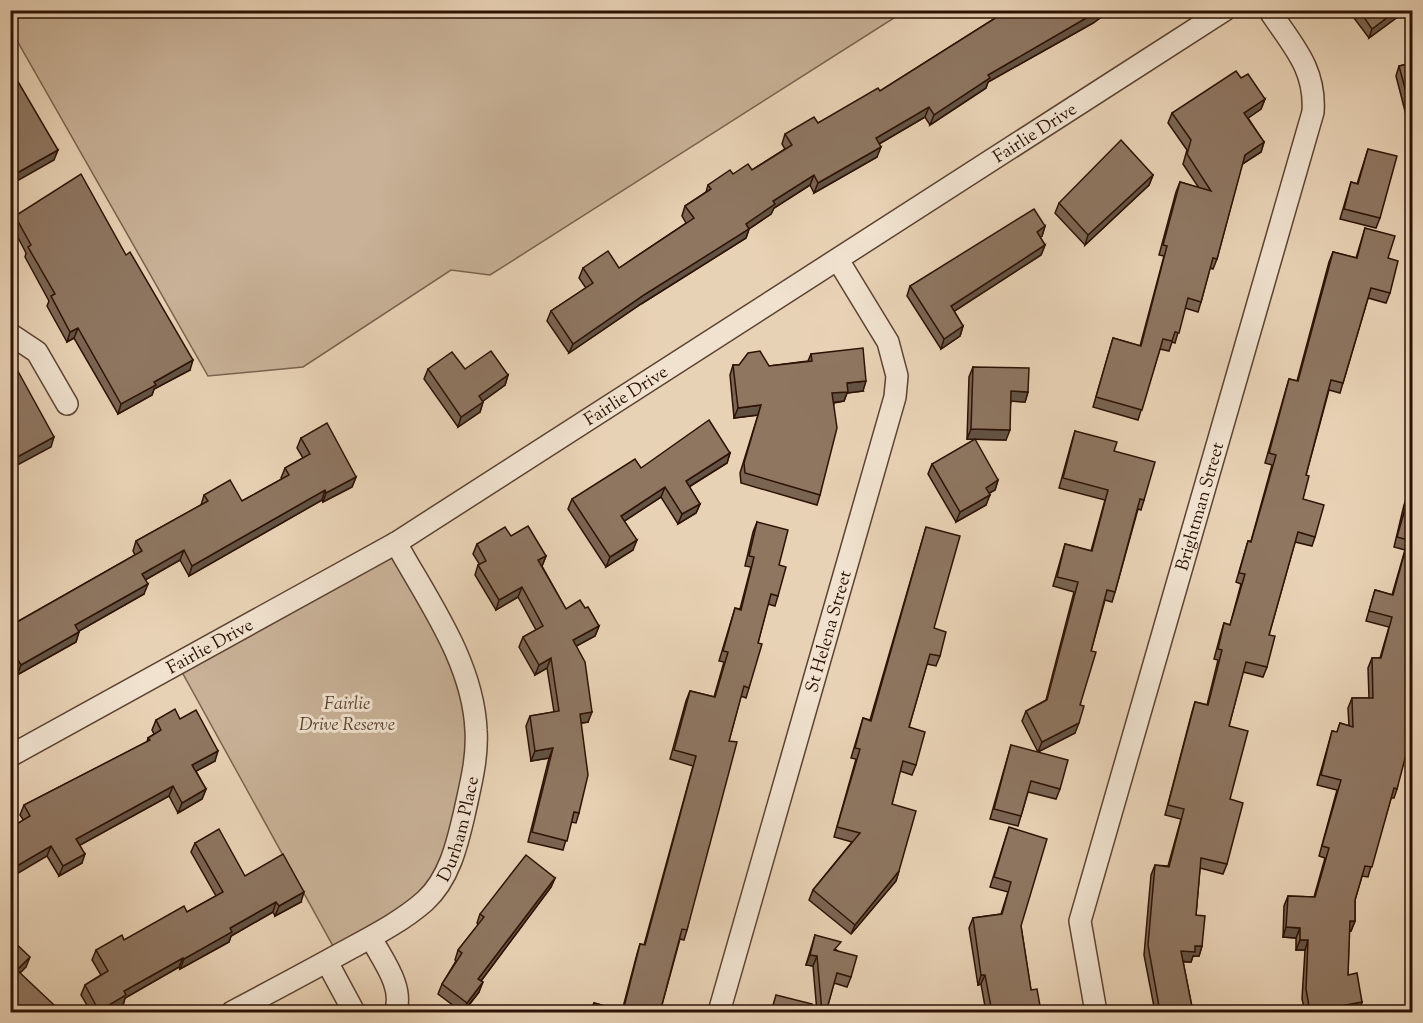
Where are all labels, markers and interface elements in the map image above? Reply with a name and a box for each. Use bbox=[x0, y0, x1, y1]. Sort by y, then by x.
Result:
street label: Fairlie Drive bbox=[988, 97, 1083, 171]
street label: Fairlie Drive bbox=[580, 360, 674, 434]
street label: Brightman Street bbox=[1171, 439, 1232, 574]
street label: St Helena Street bbox=[800, 568, 860, 696]
street label: Fairlie Drive bbox=[163, 613, 259, 682]
park label: Fairlie Drive Reserve bbox=[299, 692, 395, 739]
street label: Durham Place bbox=[432, 774, 487, 887]

